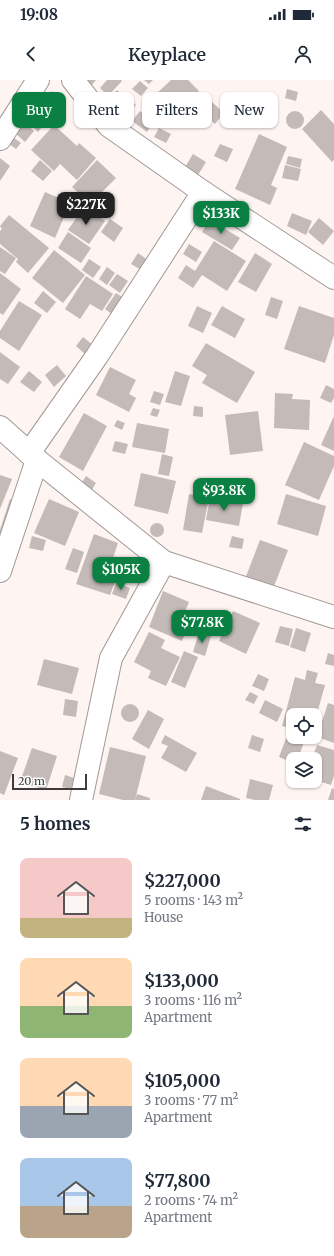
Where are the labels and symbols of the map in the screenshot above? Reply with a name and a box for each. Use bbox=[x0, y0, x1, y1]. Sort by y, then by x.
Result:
pin: $227K bbox=[58, 192, 114, 226]
pin: $133K bbox=[193, 201, 249, 235]
pin: $93.8K bbox=[191, 478, 257, 512]
pin: $105K bbox=[93, 557, 149, 591]
pin: $77.8K bbox=[169, 610, 235, 644]
scale bar bbox=[12, 772, 87, 791]

